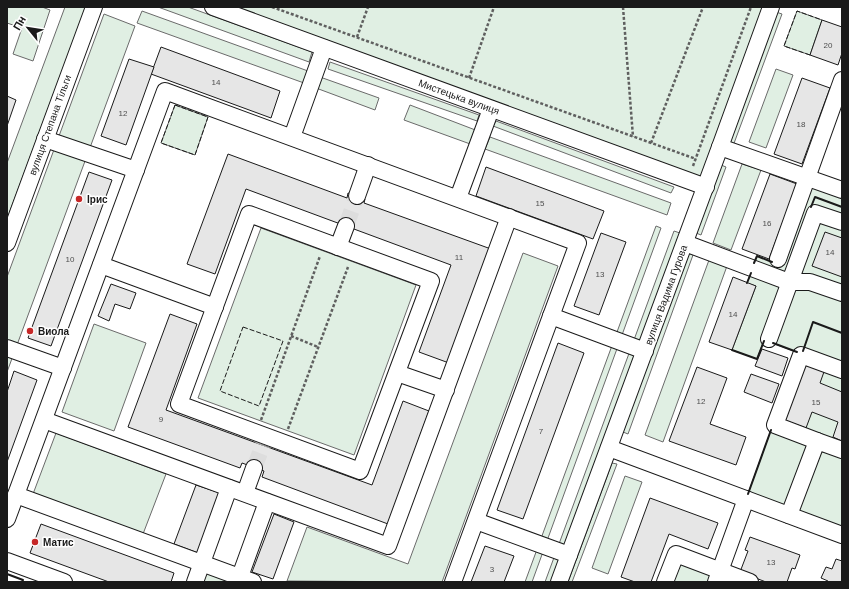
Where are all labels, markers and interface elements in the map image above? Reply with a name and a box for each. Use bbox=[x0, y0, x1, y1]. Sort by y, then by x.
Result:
north arrow bbox=[8, 8, 48, 48]
text: Пн bbox=[11, 14, 28, 32]
house number: 20 bbox=[824, 41, 833, 50]
street label: вулиця Степана Тільги bbox=[27, 73, 73, 177]
street label: Мистецька вулиця bbox=[417, 77, 501, 117]
house number: 14 bbox=[212, 78, 221, 87]
house number: 12 bbox=[119, 109, 128, 118]
house number: 18 bbox=[797, 120, 806, 129]
marker: Ірис bbox=[74, 194, 84, 204]
place label: Ірис bbox=[87, 194, 108, 205]
house number: 15 bbox=[536, 199, 545, 208]
house number: 16 bbox=[763, 219, 772, 228]
street label: вулиця Вадима Гурова bbox=[643, 243, 689, 347]
house number: 14 bbox=[826, 248, 835, 257]
house number: 11 bbox=[455, 253, 464, 262]
house number: 10 bbox=[66, 255, 75, 264]
house number: 13 bbox=[596, 270, 605, 279]
house number: 14 bbox=[729, 310, 738, 319]
marker: Виола bbox=[25, 326, 35, 336]
place label: Виола bbox=[38, 326, 70, 337]
house number: 12 bbox=[697, 397, 706, 406]
house number: 15 bbox=[812, 398, 821, 407]
house number: 9 bbox=[159, 415, 164, 424]
house number: 7 bbox=[539, 427, 544, 436]
marker: Матис bbox=[30, 537, 40, 547]
place label: Матис bbox=[43, 537, 74, 548]
house number: 13 bbox=[767, 558, 776, 567]
house number: 3 bbox=[490, 565, 495, 574]

